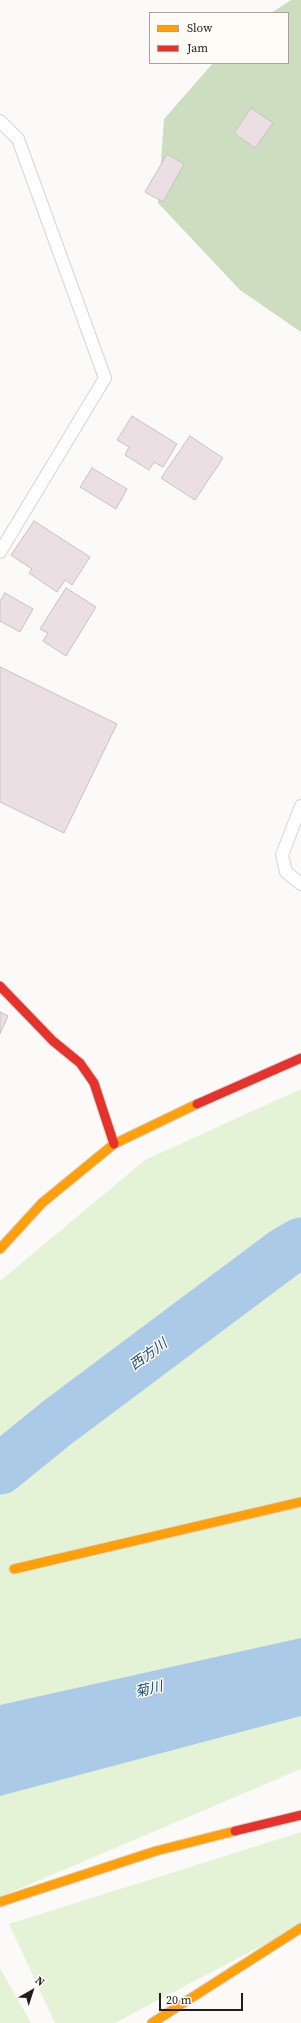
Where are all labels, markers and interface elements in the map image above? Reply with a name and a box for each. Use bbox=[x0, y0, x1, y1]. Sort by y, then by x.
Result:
legend bbox=[149, 12, 289, 64]
text: Slow bbox=[187, 20, 212, 36]
text: Jam bbox=[187, 40, 208, 56]
water label: 西方川 bbox=[127, 1336, 171, 1374]
water label: 菊川 bbox=[133, 1679, 165, 1701]
north arrow bbox=[12, 1971, 52, 2011]
text: N bbox=[32, 1973, 48, 1990]
scale bar bbox=[161, 1985, 245, 2011]
text: 20 m bbox=[166, 1992, 192, 2008]

